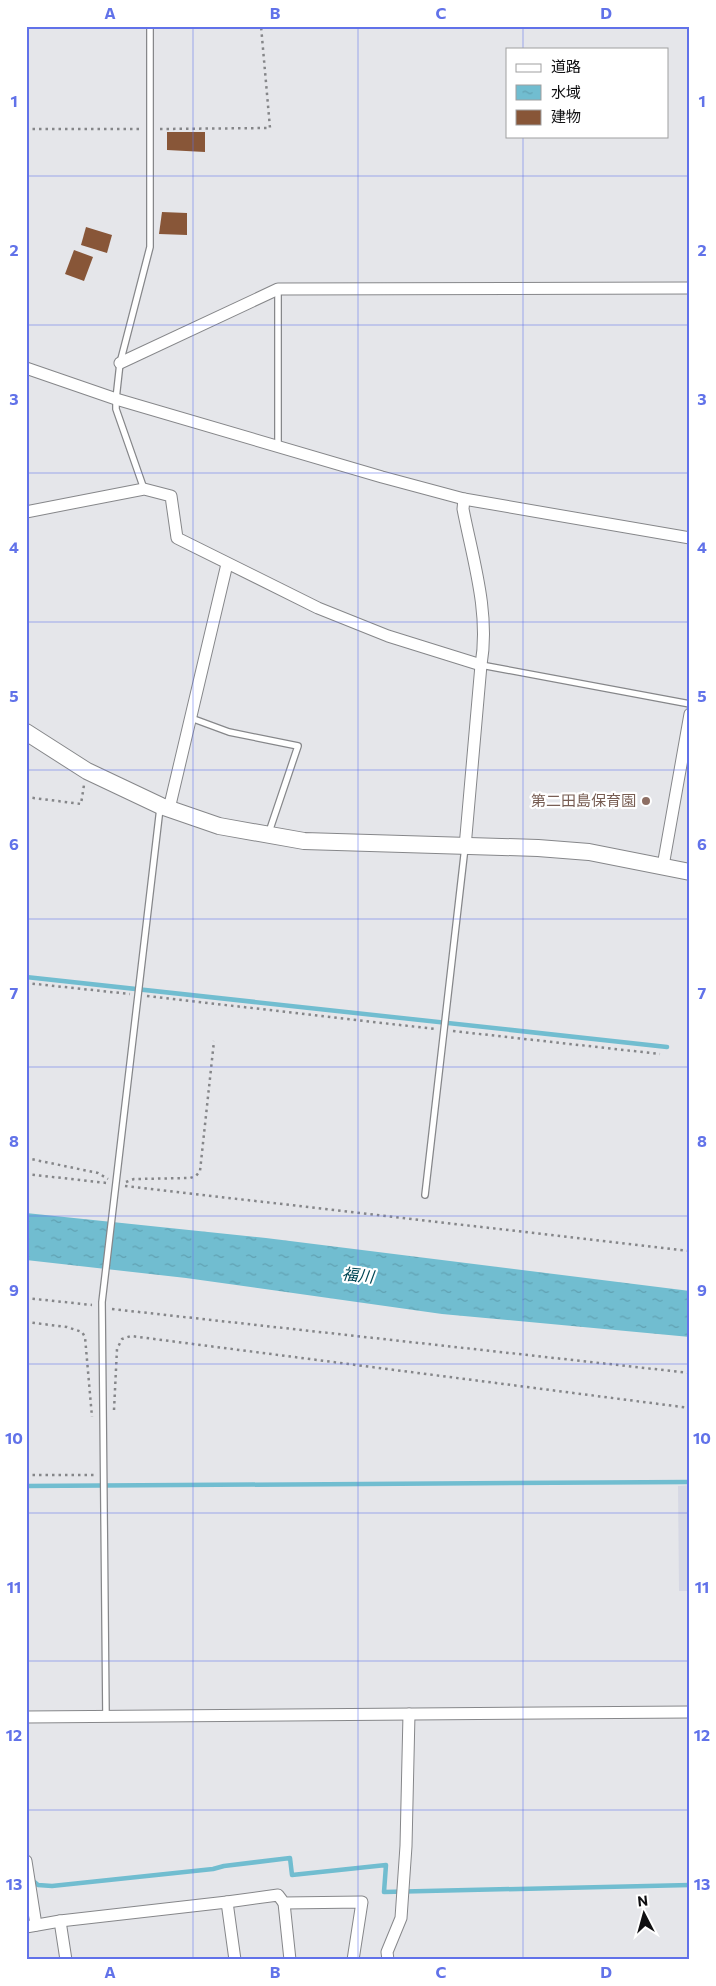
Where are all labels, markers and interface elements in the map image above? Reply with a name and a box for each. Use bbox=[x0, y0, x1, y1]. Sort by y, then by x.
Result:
text: A bbox=[104, 3, 116, 22]
text: B bbox=[270, 3, 281, 22]
text: C bbox=[436, 3, 447, 22]
text: D bbox=[600, 3, 612, 22]
legend bbox=[506, 48, 668, 138]
text: 道路 bbox=[551, 57, 581, 75]
text: 水域 bbox=[551, 83, 581, 101]
text: 1 bbox=[10, 91, 18, 110]
text: 1 bbox=[698, 91, 706, 110]
text: 建物 bbox=[551, 107, 581, 125]
text: 2 bbox=[9, 240, 19, 259]
text: 2 bbox=[697, 240, 707, 259]
text: 3 bbox=[9, 389, 19, 408]
text: 3 bbox=[697, 389, 707, 408]
text: 4 bbox=[9, 537, 19, 556]
text: 4 bbox=[697, 537, 707, 556]
text: 5 bbox=[9, 686, 19, 705]
text: 5 bbox=[697, 686, 707, 705]
place label: 第二田島保育園 bbox=[531, 791, 636, 809]
marker: 第二田島保育園 bbox=[640, 795, 652, 807]
text: 6 bbox=[9, 834, 19, 853]
text: 6 bbox=[697, 834, 707, 853]
text: 7 bbox=[10, 983, 19, 1002]
text: 7 bbox=[698, 983, 707, 1002]
text: 8 bbox=[9, 1131, 19, 1150]
text: 8 bbox=[697, 1131, 707, 1150]
water label: 福川 bbox=[341, 1263, 377, 1286]
text: 9 bbox=[9, 1280, 19, 1299]
text: 9 bbox=[697, 1280, 707, 1299]
text: 10 bbox=[5, 1428, 23, 1447]
text: 10 bbox=[693, 1428, 711, 1447]
text: 11 bbox=[7, 1577, 21, 1596]
text: 11 bbox=[695, 1577, 709, 1596]
text: 12 bbox=[6, 1725, 22, 1744]
text: 12 bbox=[694, 1725, 710, 1744]
text: 13 bbox=[6, 1874, 22, 1893]
text: 13 bbox=[694, 1874, 710, 1893]
north arrow bbox=[618, 1888, 668, 1938]
text: N bbox=[636, 1892, 649, 1910]
text: A bbox=[104, 1962, 116, 1981]
text: B bbox=[270, 1962, 281, 1981]
text: C bbox=[436, 1962, 447, 1981]
text: D bbox=[600, 1962, 612, 1981]

